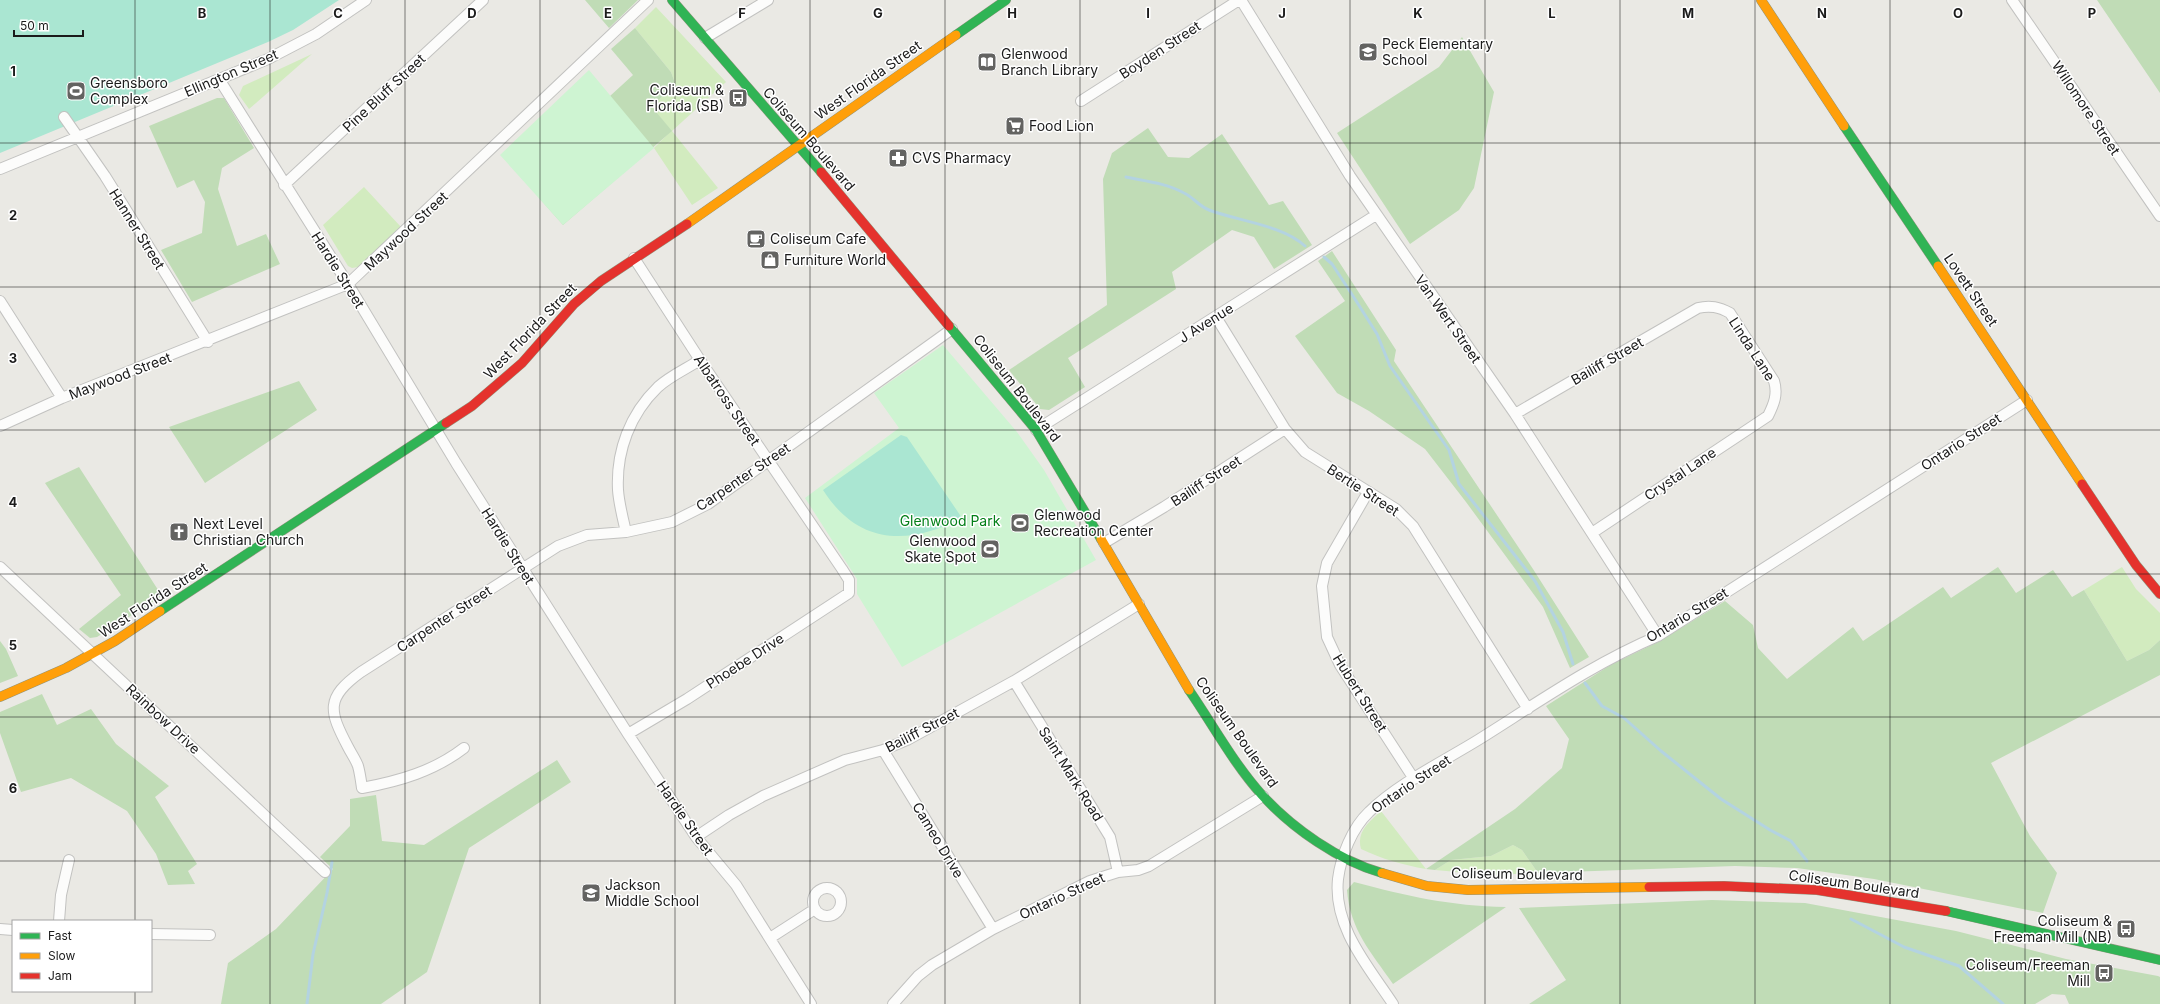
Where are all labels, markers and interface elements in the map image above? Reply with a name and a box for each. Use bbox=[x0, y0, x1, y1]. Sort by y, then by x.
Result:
text: B bbox=[198, 5, 207, 21]
text: C bbox=[333, 5, 343, 21]
text: D bbox=[467, 5, 477, 21]
text: E bbox=[604, 5, 612, 21]
text: F bbox=[738, 5, 746, 21]
text: G bbox=[873, 5, 883, 21]
text: H bbox=[1007, 5, 1017, 21]
text: I bbox=[1146, 5, 1150, 21]
text: J bbox=[1278, 5, 1286, 21]
text: K bbox=[1413, 5, 1423, 21]
text: L bbox=[1548, 5, 1556, 21]
text: M bbox=[1682, 5, 1694, 21]
text: N bbox=[1817, 5, 1827, 21]
text: O bbox=[1953, 5, 1963, 21]
text: P bbox=[2088, 5, 2096, 21]
scale bar bbox=[14, 12, 83, 38]
street label: Boyden Street bbox=[1116, 17, 1204, 82]
text: 50 m bbox=[20, 18, 49, 33]
place label: Peck Elementary School bbox=[1382, 35, 1493, 68]
street label: West Florida Street bbox=[811, 36, 925, 123]
school or university icon: Peck Elementary School bbox=[1357, 41, 1379, 63]
street label: Ellington Street bbox=[181, 45, 281, 100]
place label: Glenwood Branch Library bbox=[1001, 45, 1098, 78]
street label: Pine Bluff Street bbox=[339, 50, 429, 135]
library icon: Glenwood Branch Library bbox=[976, 51, 998, 73]
street label: Willomore Street bbox=[2049, 58, 2124, 158]
text: 1 bbox=[10, 63, 16, 79]
place label: Greensboro Complex bbox=[90, 74, 168, 107]
sports icon: Greensboro Complex bbox=[65, 80, 87, 102]
place label: Coliseum & Florida (SB) bbox=[646, 81, 724, 114]
street label: Coliseum Boulevard bbox=[760, 83, 859, 194]
bus stop icon: Coliseum & Florida (SB) bbox=[727, 87, 749, 109]
supermarket icon: Food Lion bbox=[1004, 115, 1026, 137]
place label: Food Lion bbox=[1029, 117, 1094, 134]
pharmacy icon: CVS Pharmacy bbox=[887, 147, 909, 169]
place label: CVS Pharmacy bbox=[912, 149, 1011, 166]
street label: Hanner Street bbox=[106, 185, 169, 272]
street label: Maywood Street bbox=[360, 187, 451, 274]
text: 2 bbox=[9, 207, 17, 223]
street label: Hardie Street bbox=[308, 228, 369, 311]
cafe icon: Coliseum Cafe bbox=[745, 228, 767, 250]
place label: Coliseum Cafe bbox=[770, 230, 866, 247]
shop icon: Furniture World bbox=[759, 249, 781, 271]
street label: Lovett Street bbox=[1941, 250, 2002, 330]
place label: Furniture World bbox=[784, 251, 886, 268]
street label: Van Wert Street bbox=[1412, 271, 1485, 366]
street label: West Florida Street bbox=[480, 279, 580, 382]
street label: J Avenue bbox=[1175, 299, 1236, 346]
street label: Linda Lane bbox=[1726, 314, 1779, 384]
street label: Coliseum Boulevard bbox=[970, 331, 1065, 445]
street label: Bailiff Street bbox=[1568, 333, 1646, 388]
street label: Maywood Street bbox=[66, 348, 174, 403]
text: 3 bbox=[9, 350, 17, 366]
street label: Albatross Street bbox=[691, 351, 764, 449]
street label: Ontario Street bbox=[1917, 409, 2004, 474]
street label: Carpenter Street bbox=[692, 439, 793, 514]
street label: Crystal Lane bbox=[1641, 443, 1719, 504]
street label: Bailiff Street bbox=[1167, 451, 1244, 510]
street label: Bertie Street bbox=[1324, 460, 1403, 519]
text: 4 bbox=[9, 494, 18, 510]
street label: Hardie Street bbox=[478, 504, 539, 587]
place label: Glenwood Recreation Center bbox=[1034, 506, 1153, 539]
park label: Glenwood Park bbox=[900, 512, 1001, 529]
sports icon: Glenwood Recreation Center bbox=[1009, 512, 1031, 534]
place label: Next Level Christian Church bbox=[193, 515, 304, 548]
church icon: Next Level Christian Church bbox=[168, 521, 190, 543]
place label: Glenwood Skate Spot bbox=[904, 532, 976, 565]
sports icon: Glenwood Skate Spot bbox=[979, 538, 1001, 560]
street label: West Florida Street bbox=[95, 558, 211, 641]
street label: Carpenter Street bbox=[393, 581, 495, 656]
street label: Ontario Street bbox=[1643, 583, 1731, 646]
street label: Phoebe Drive bbox=[703, 629, 787, 692]
text: 5 bbox=[9, 637, 17, 653]
street label: Hubert Street bbox=[1330, 651, 1391, 735]
street label: Coliseum Boulevard bbox=[1193, 673, 1282, 791]
street label: Rainbow Drive bbox=[123, 680, 204, 757]
street label: Bailiff Street bbox=[882, 704, 962, 755]
street label: Saint Mark Road bbox=[1035, 723, 1107, 824]
street label: Ontario Street bbox=[1368, 751, 1454, 816]
street label: Hardie Street bbox=[654, 777, 718, 859]
text: 6 bbox=[9, 780, 17, 796]
street label: Cameo Drive bbox=[909, 799, 968, 881]
street label: Coliseum Boulevard bbox=[1451, 864, 1583, 883]
street label: Coliseum Boulevard bbox=[1788, 866, 1921, 901]
street label: Ontario Street bbox=[1016, 868, 1108, 923]
place label: Jackson Middle School bbox=[605, 876, 699, 909]
school or university icon: Jackson Middle School bbox=[580, 882, 602, 904]
place label: Coliseum & Freeman Mill (NB) bbox=[1994, 912, 2112, 945]
bus stop icon: Coliseum & Freeman Mill (NB) bbox=[2115, 918, 2137, 940]
legend bbox=[12, 920, 152, 992]
text: Fast bbox=[48, 928, 72, 943]
text: Slow bbox=[48, 948, 76, 963]
place label: Coliseum/Freeman Mill bbox=[1966, 956, 2090, 989]
bus stop icon: Coliseum/Freeman Mill bbox=[2093, 962, 2115, 984]
text: Jam bbox=[48, 968, 72, 983]

